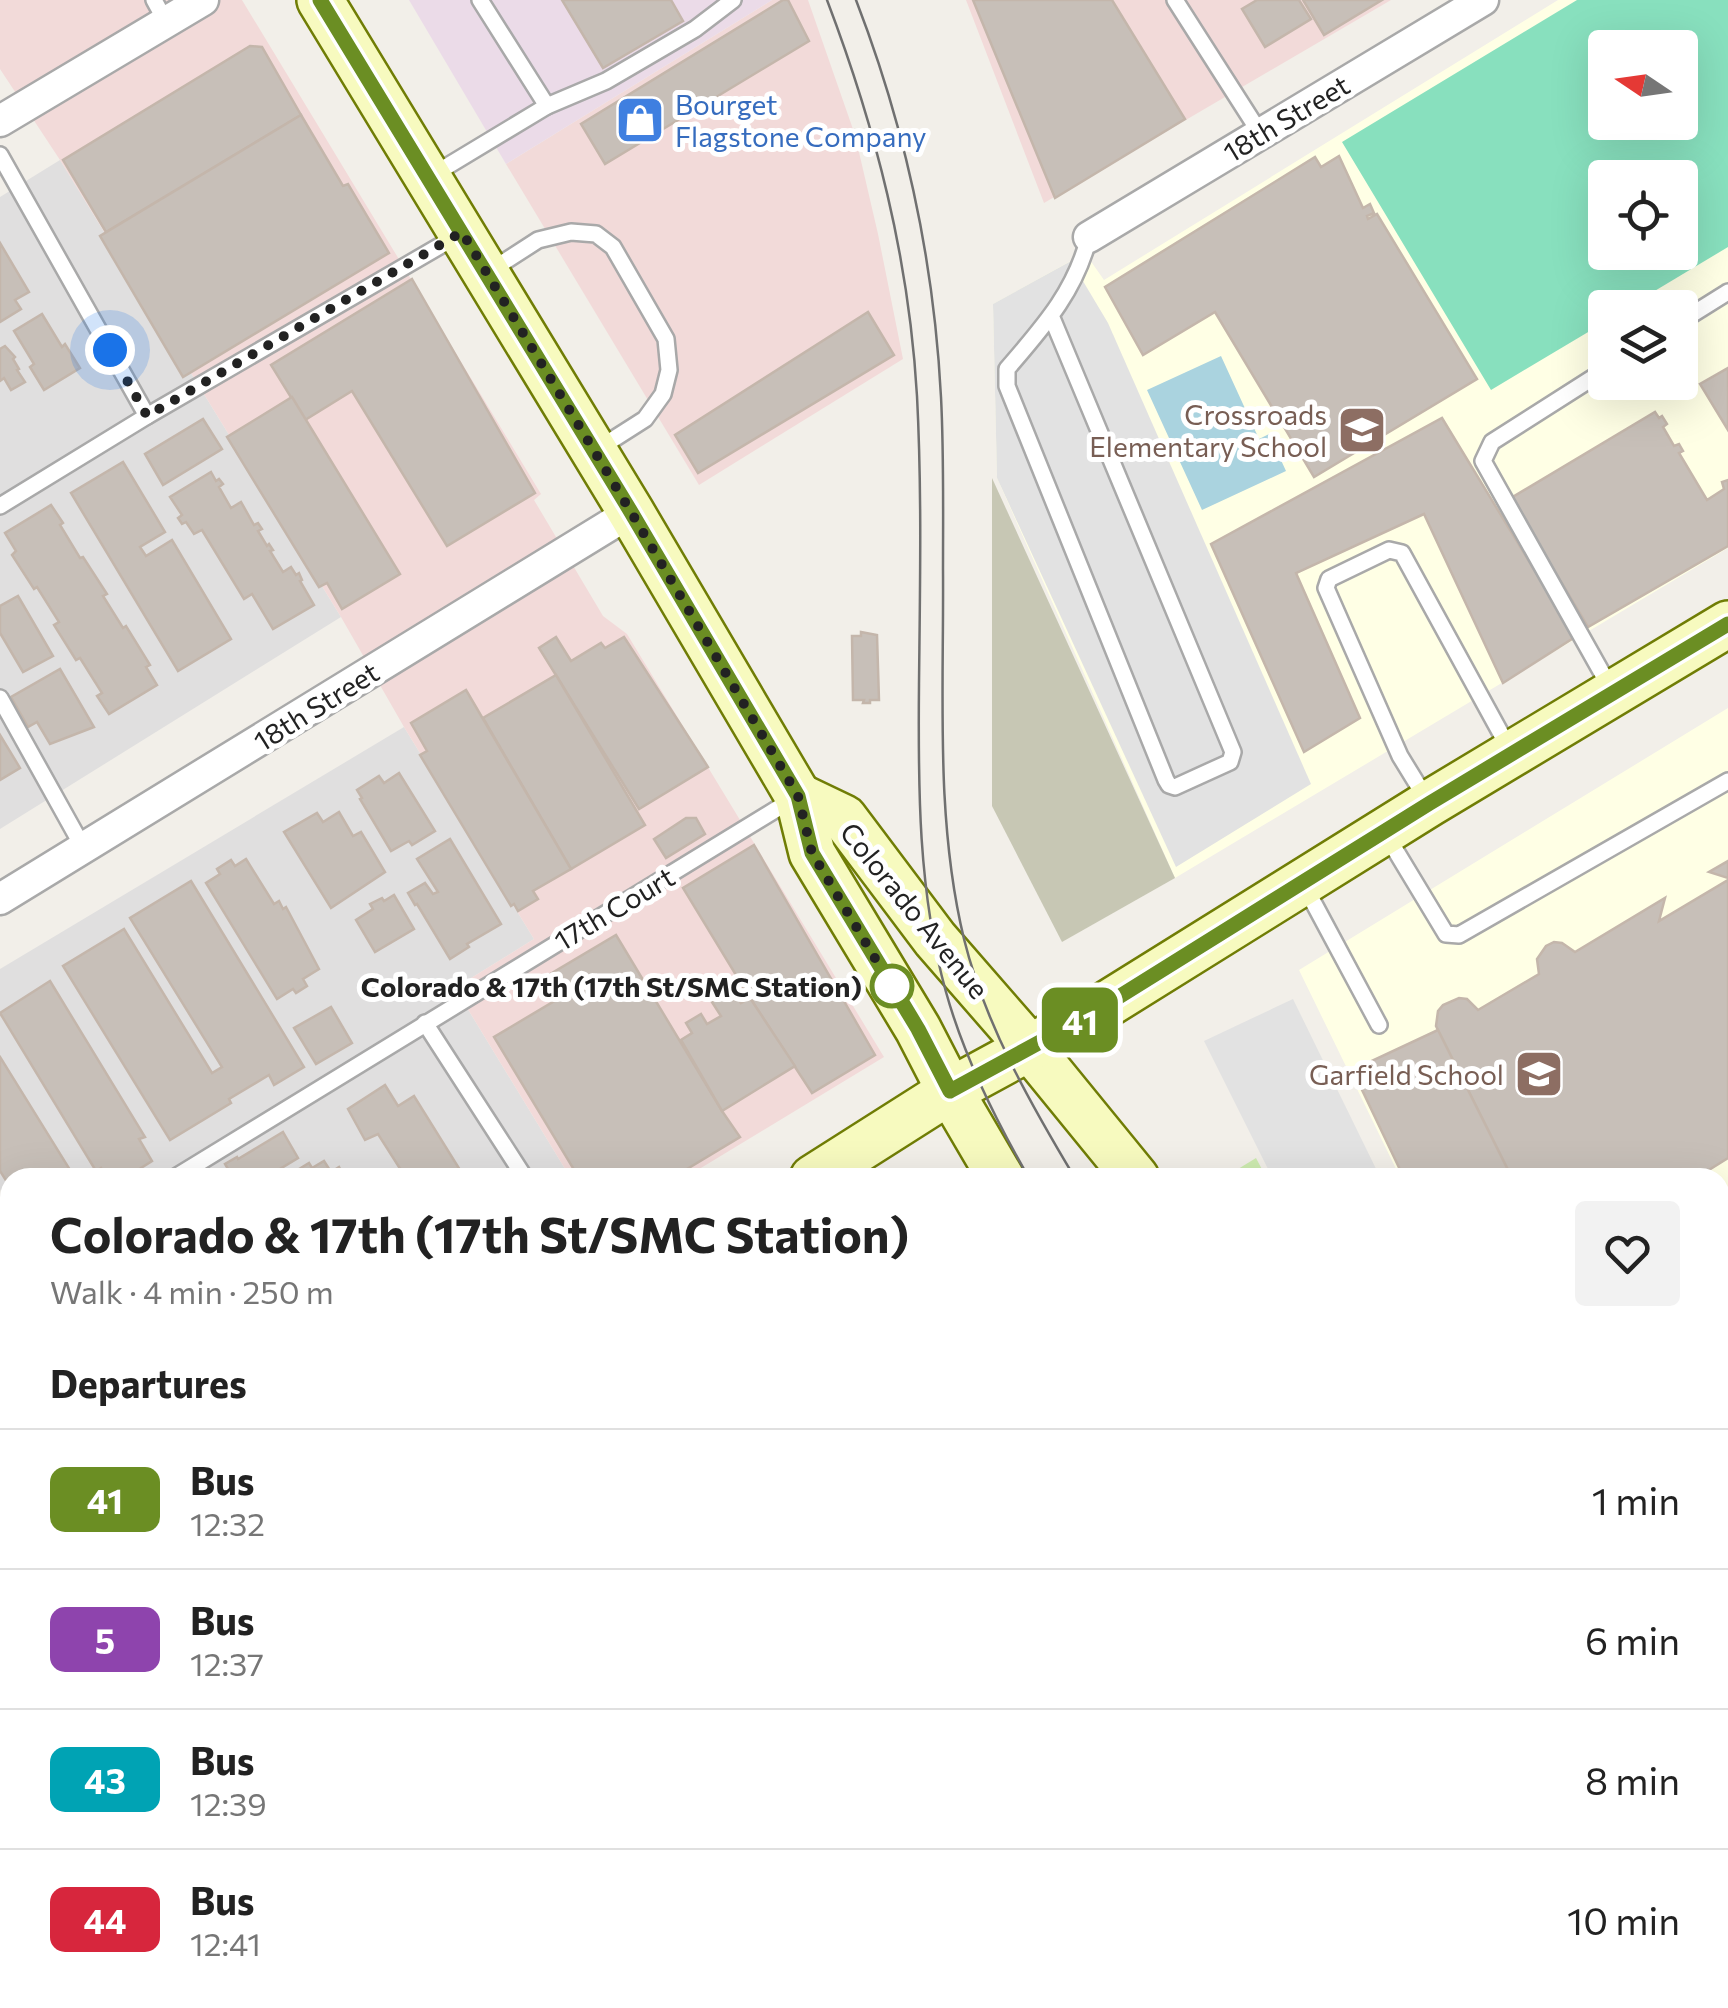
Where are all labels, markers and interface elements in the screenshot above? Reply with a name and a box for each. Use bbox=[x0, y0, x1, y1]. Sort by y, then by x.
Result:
north arrow bbox=[1588, 30, 1698, 140]
map controls bbox=[1588, 30, 1698, 400]
street label: 18th Street bbox=[1217, 67, 1355, 169]
place label: Bourget Flagstone Company bbox=[675, 87, 927, 153]
shop icon: Bourget Flagstone Company bbox=[614, 94, 666, 146]
button: locate bbox=[1588, 160, 1698, 270]
button: layers bbox=[1588, 290, 1698, 400]
your location bbox=[85, 325, 135, 375]
place label: Crossroads Elementary School bbox=[1089, 397, 1327, 463]
school or university icon: Crossroads Elementary School bbox=[1336, 404, 1388, 456]
street label: 18th Street bbox=[247, 654, 385, 758]
street label: Colorado Avenue bbox=[834, 815, 996, 1005]
street label: 17th Court bbox=[548, 859, 680, 957]
marker: Colorado & 17th (17th St/SMC Station) bbox=[871, 965, 913, 1007]
place label: Colorado & 17th (17th St/SMC Station) bbox=[361, 969, 862, 1003]
line badge: 41 bbox=[1035, 988, 1125, 1052]
text: 41 bbox=[1062, 999, 1098, 1042]
school or university icon: Garfield School bbox=[1513, 1048, 1565, 1100]
place label: Garfield School bbox=[1309, 1057, 1504, 1091]
button: heart bbox=[1575, 1201, 1680, 1306]
text: Colorado & 17th (17th St/SMC Station) bbox=[50, 1204, 909, 1263]
text: Walk · 4 min · 250 m bbox=[50, 1271, 334, 1311]
text: Departures bbox=[50, 1359, 247, 1406]
text: Bus bbox=[190, 1456, 255, 1503]
text: 1 min bbox=[1592, 1476, 1680, 1523]
text: 41 bbox=[87, 1478, 123, 1521]
text: 12:32 bbox=[190, 1503, 265, 1543]
text: Bus bbox=[190, 1596, 255, 1643]
text: 6 min bbox=[1585, 1616, 1680, 1663]
text: 5 bbox=[95, 1618, 115, 1661]
text: 12:37 bbox=[190, 1643, 264, 1683]
text: Bus bbox=[190, 1736, 255, 1783]
text: 8 min bbox=[1585, 1756, 1680, 1803]
text: 43 bbox=[84, 1758, 126, 1801]
text: 12:39 bbox=[190, 1783, 267, 1823]
text: Bus bbox=[190, 1876, 255, 1923]
text: 10 min bbox=[1567, 1896, 1680, 1943]
text: 44 bbox=[84, 1898, 126, 1941]
text: 12:41 bbox=[190, 1923, 261, 1963]

